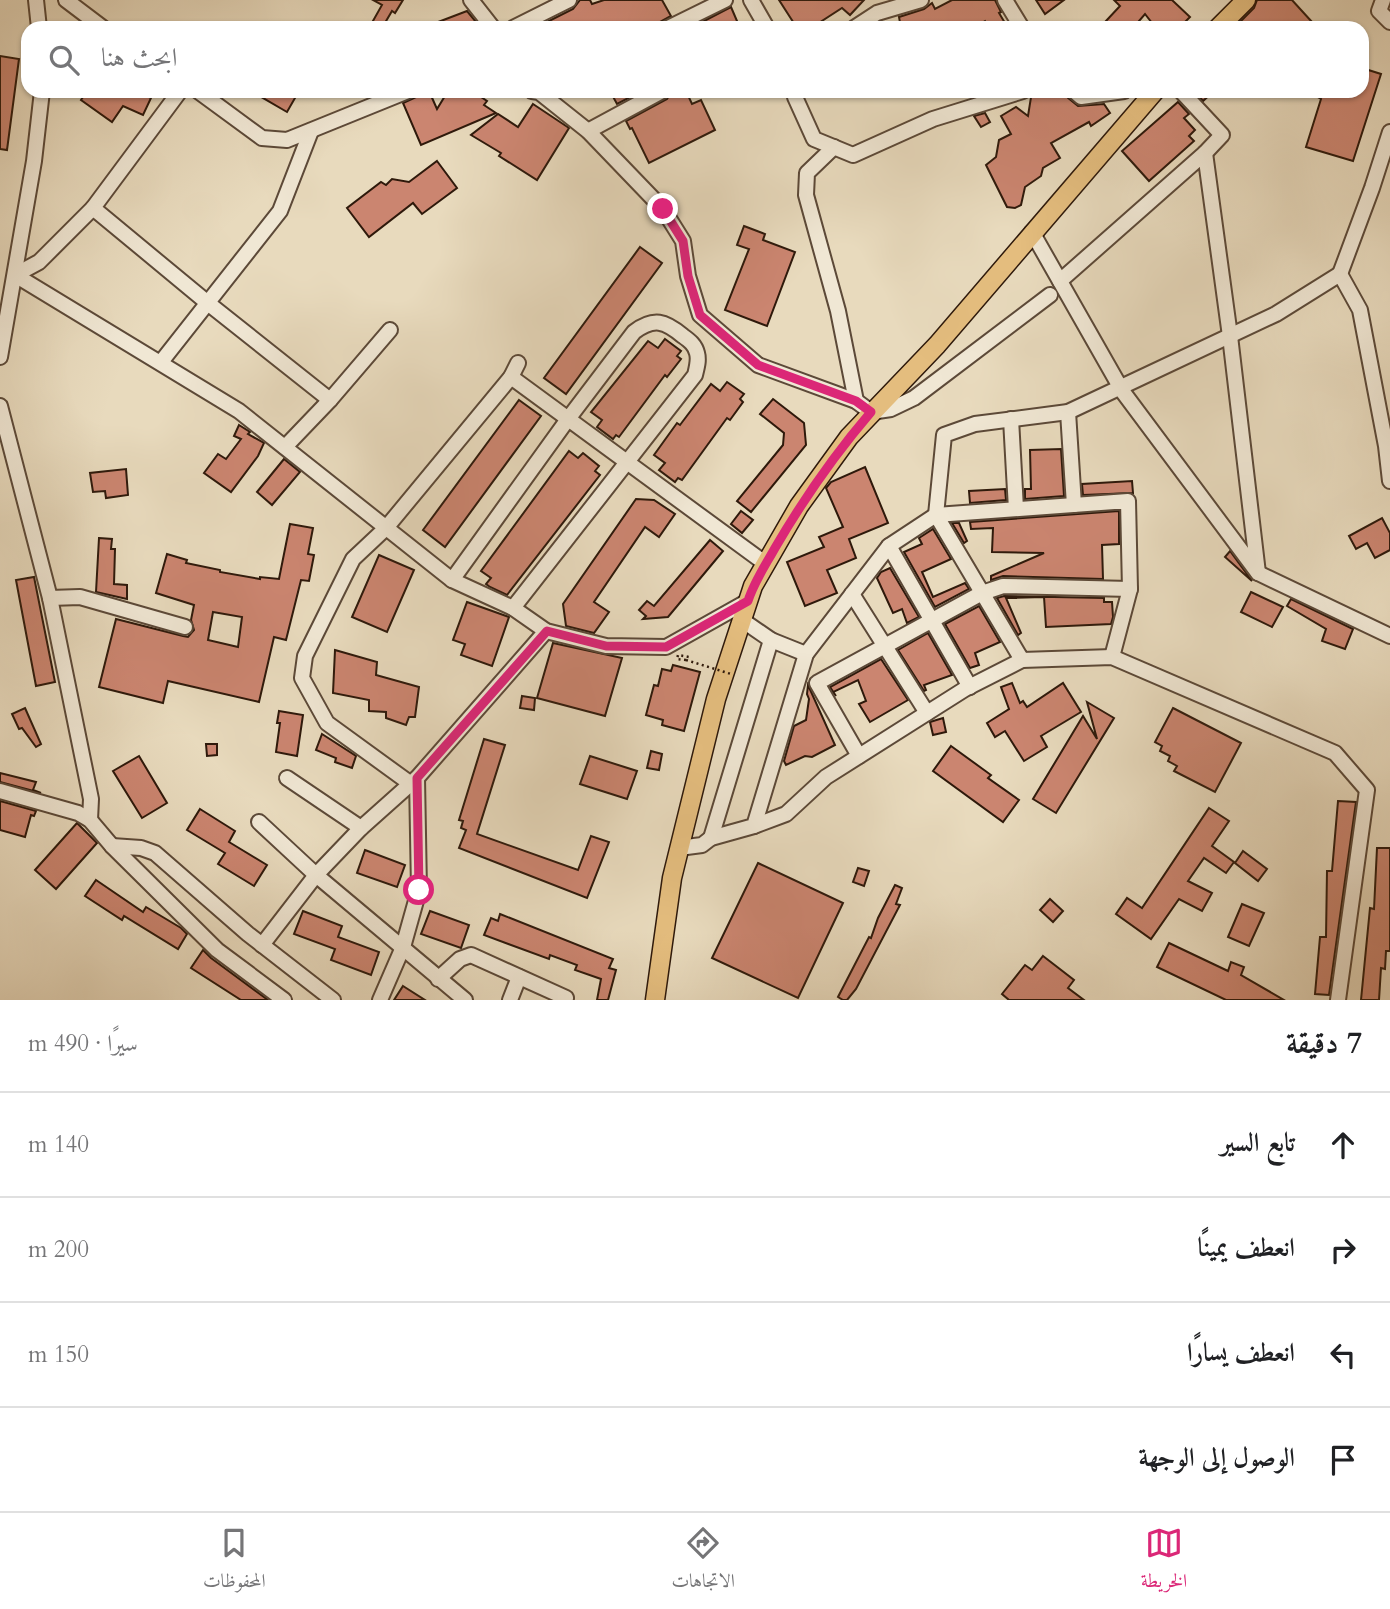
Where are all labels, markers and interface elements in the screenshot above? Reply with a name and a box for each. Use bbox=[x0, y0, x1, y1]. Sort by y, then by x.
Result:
search box bbox=[21, 21, 1369, 98]
text: ابحث هنا bbox=[101, 40, 177, 75]
icon: search bbox=[45, 41, 83, 79]
route end bbox=[647, 193, 678, 224]
route start bbox=[403, 874, 434, 905]
text: 7 دقيقة bbox=[1286, 1023, 1362, 1064]
text: سيرًا · 490 m bbox=[28, 1028, 138, 1059]
text: تابع السير bbox=[1220, 1125, 1295, 1160]
icon: ahead bbox=[1324, 1126, 1362, 1164]
text: 140 m bbox=[28, 1129, 89, 1160]
text: انعطف يمينًا bbox=[1197, 1230, 1295, 1265]
icon: right bbox=[1324, 1231, 1362, 1269]
text: 200 m bbox=[28, 1234, 89, 1265]
text: انعطف يسارًا bbox=[1187, 1335, 1295, 1370]
icon: left bbox=[1324, 1336, 1362, 1374]
text: 150 m bbox=[28, 1339, 89, 1370]
text: الوصول إلى الوجهة bbox=[1139, 1440, 1295, 1475]
icon: arrive bbox=[1324, 1441, 1362, 1479]
tab: المحفوظات bbox=[203, 1524, 266, 1599]
tab: الاتجاهات bbox=[672, 1524, 735, 1599]
tab: الخريطة bbox=[1141, 1524, 1187, 1599]

